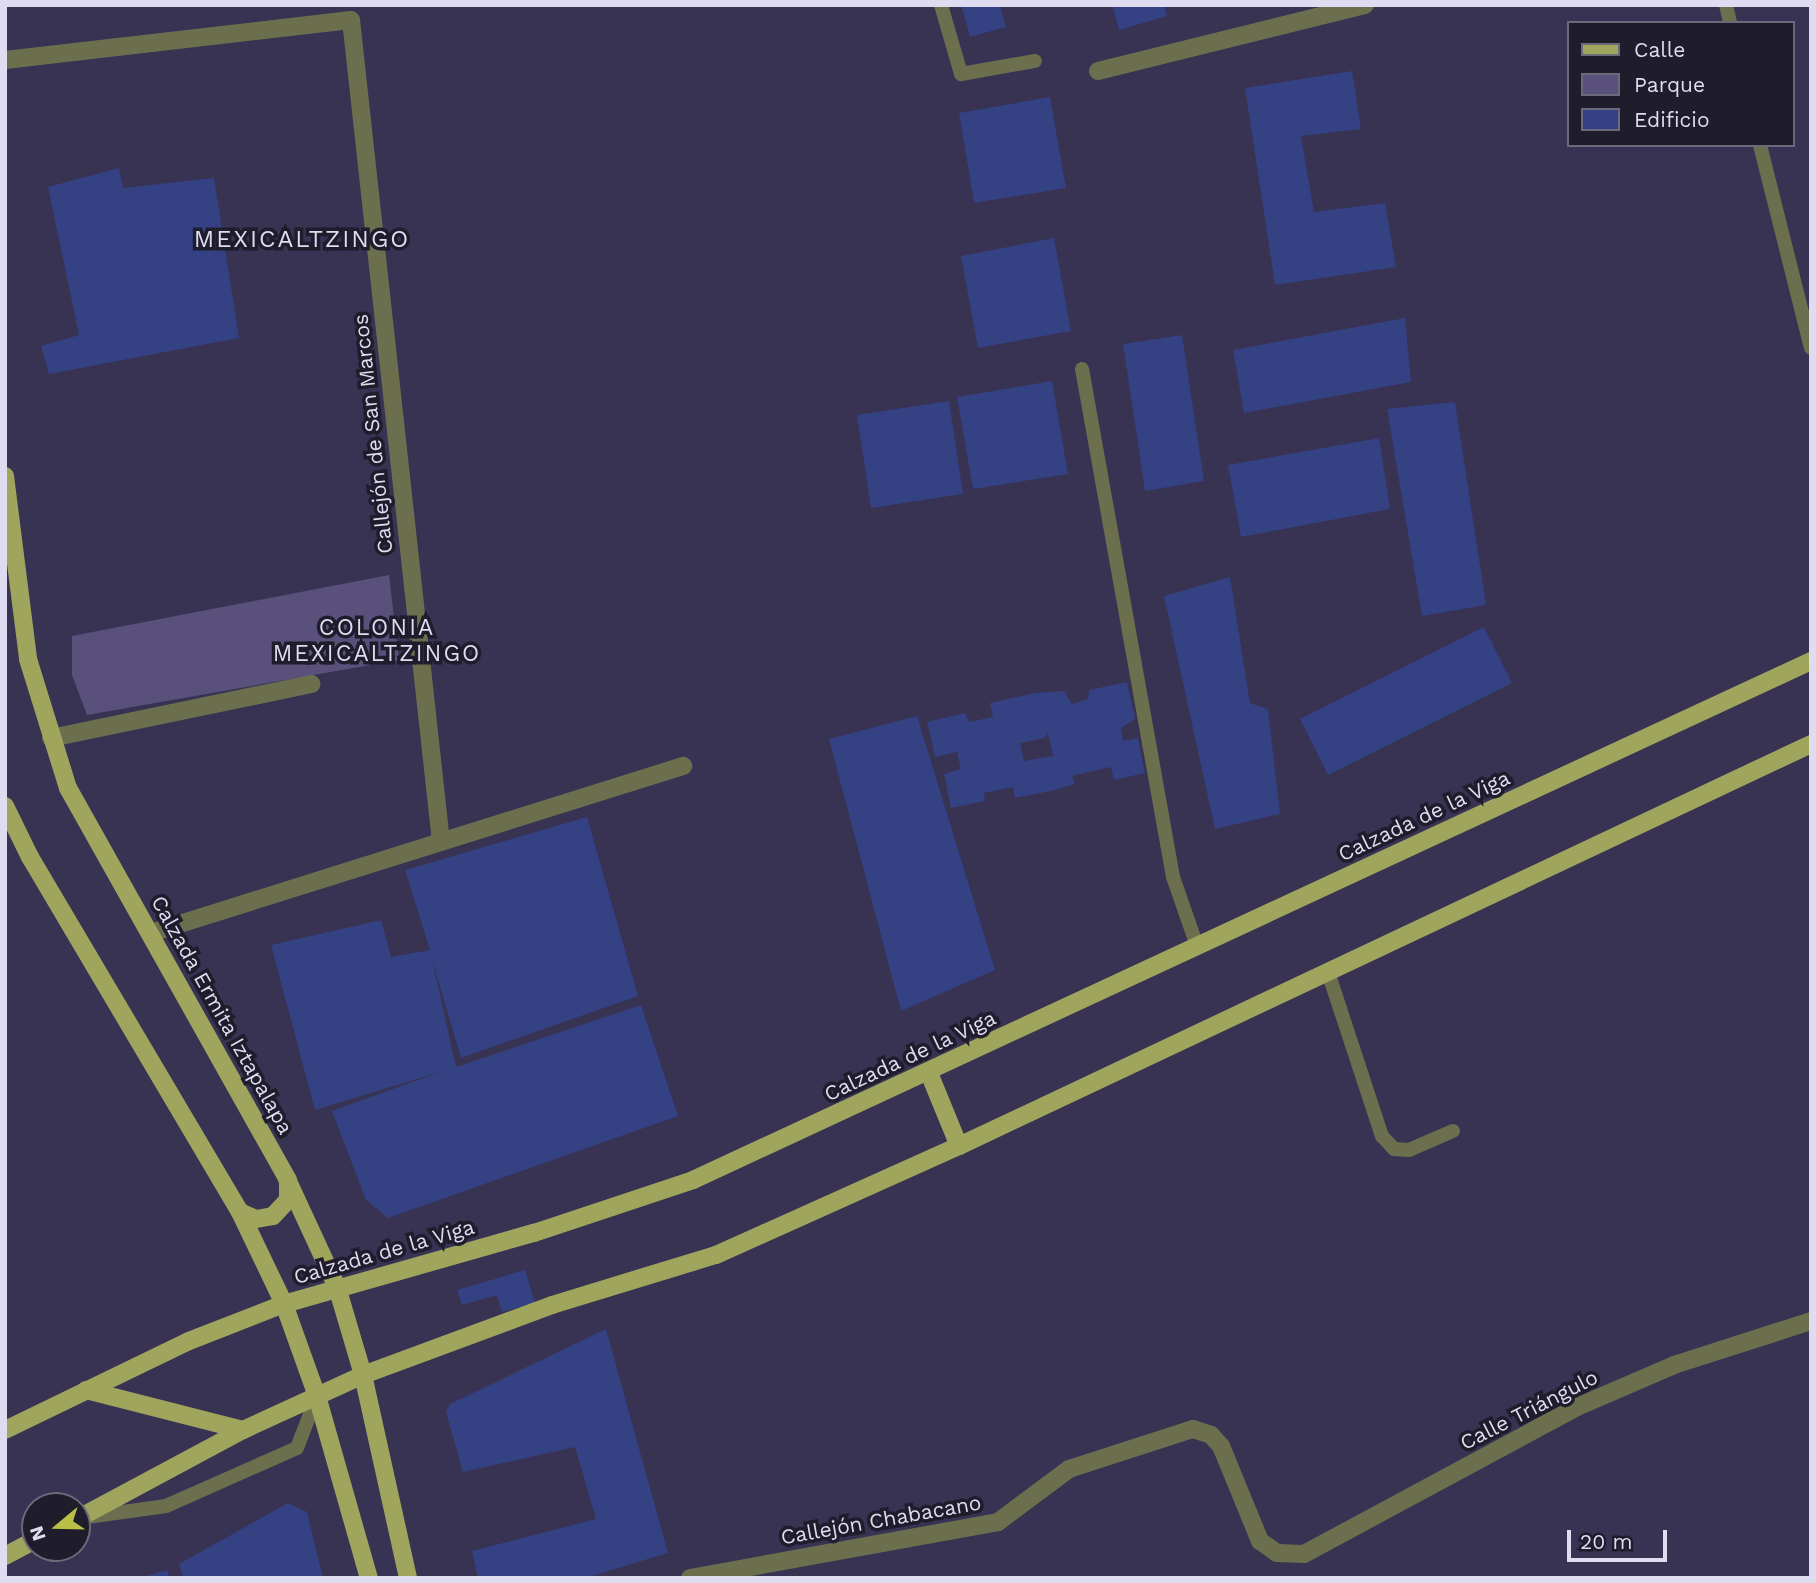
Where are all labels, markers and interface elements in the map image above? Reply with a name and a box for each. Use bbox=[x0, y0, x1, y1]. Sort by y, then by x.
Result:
legend bbox=[1568, 21, 1795, 147]
text: Calle bbox=[1634, 37, 1685, 62]
text: Parque bbox=[1634, 72, 1705, 97]
text: Edificio bbox=[1634, 107, 1710, 132]
district label: MEXICALTZINGO bbox=[195, 226, 409, 254]
street label: Callejón de San Marcos bbox=[348, 313, 398, 555]
district label: COLONIA MEXICALTZINGO bbox=[274, 614, 480, 668]
street label: Calzada de la Viga bbox=[1333, 765, 1515, 867]
street label: Calzada Ermita Iztapalapa bbox=[146, 891, 298, 1139]
street label: Calzada de la Viga bbox=[819, 1005, 1001, 1107]
street label: Calzada de la Viga bbox=[290, 1214, 478, 1290]
street label: Calle Triángulo bbox=[1456, 1364, 1602, 1456]
street label: Callejón Chabacano bbox=[779, 1490, 983, 1550]
north arrow bbox=[21, 1492, 91, 1562]
scale bar bbox=[1571, 1516, 1671, 1560]
text: N bbox=[24, 1523, 51, 1544]
text: 20 m bbox=[1580, 1529, 1632, 1554]

